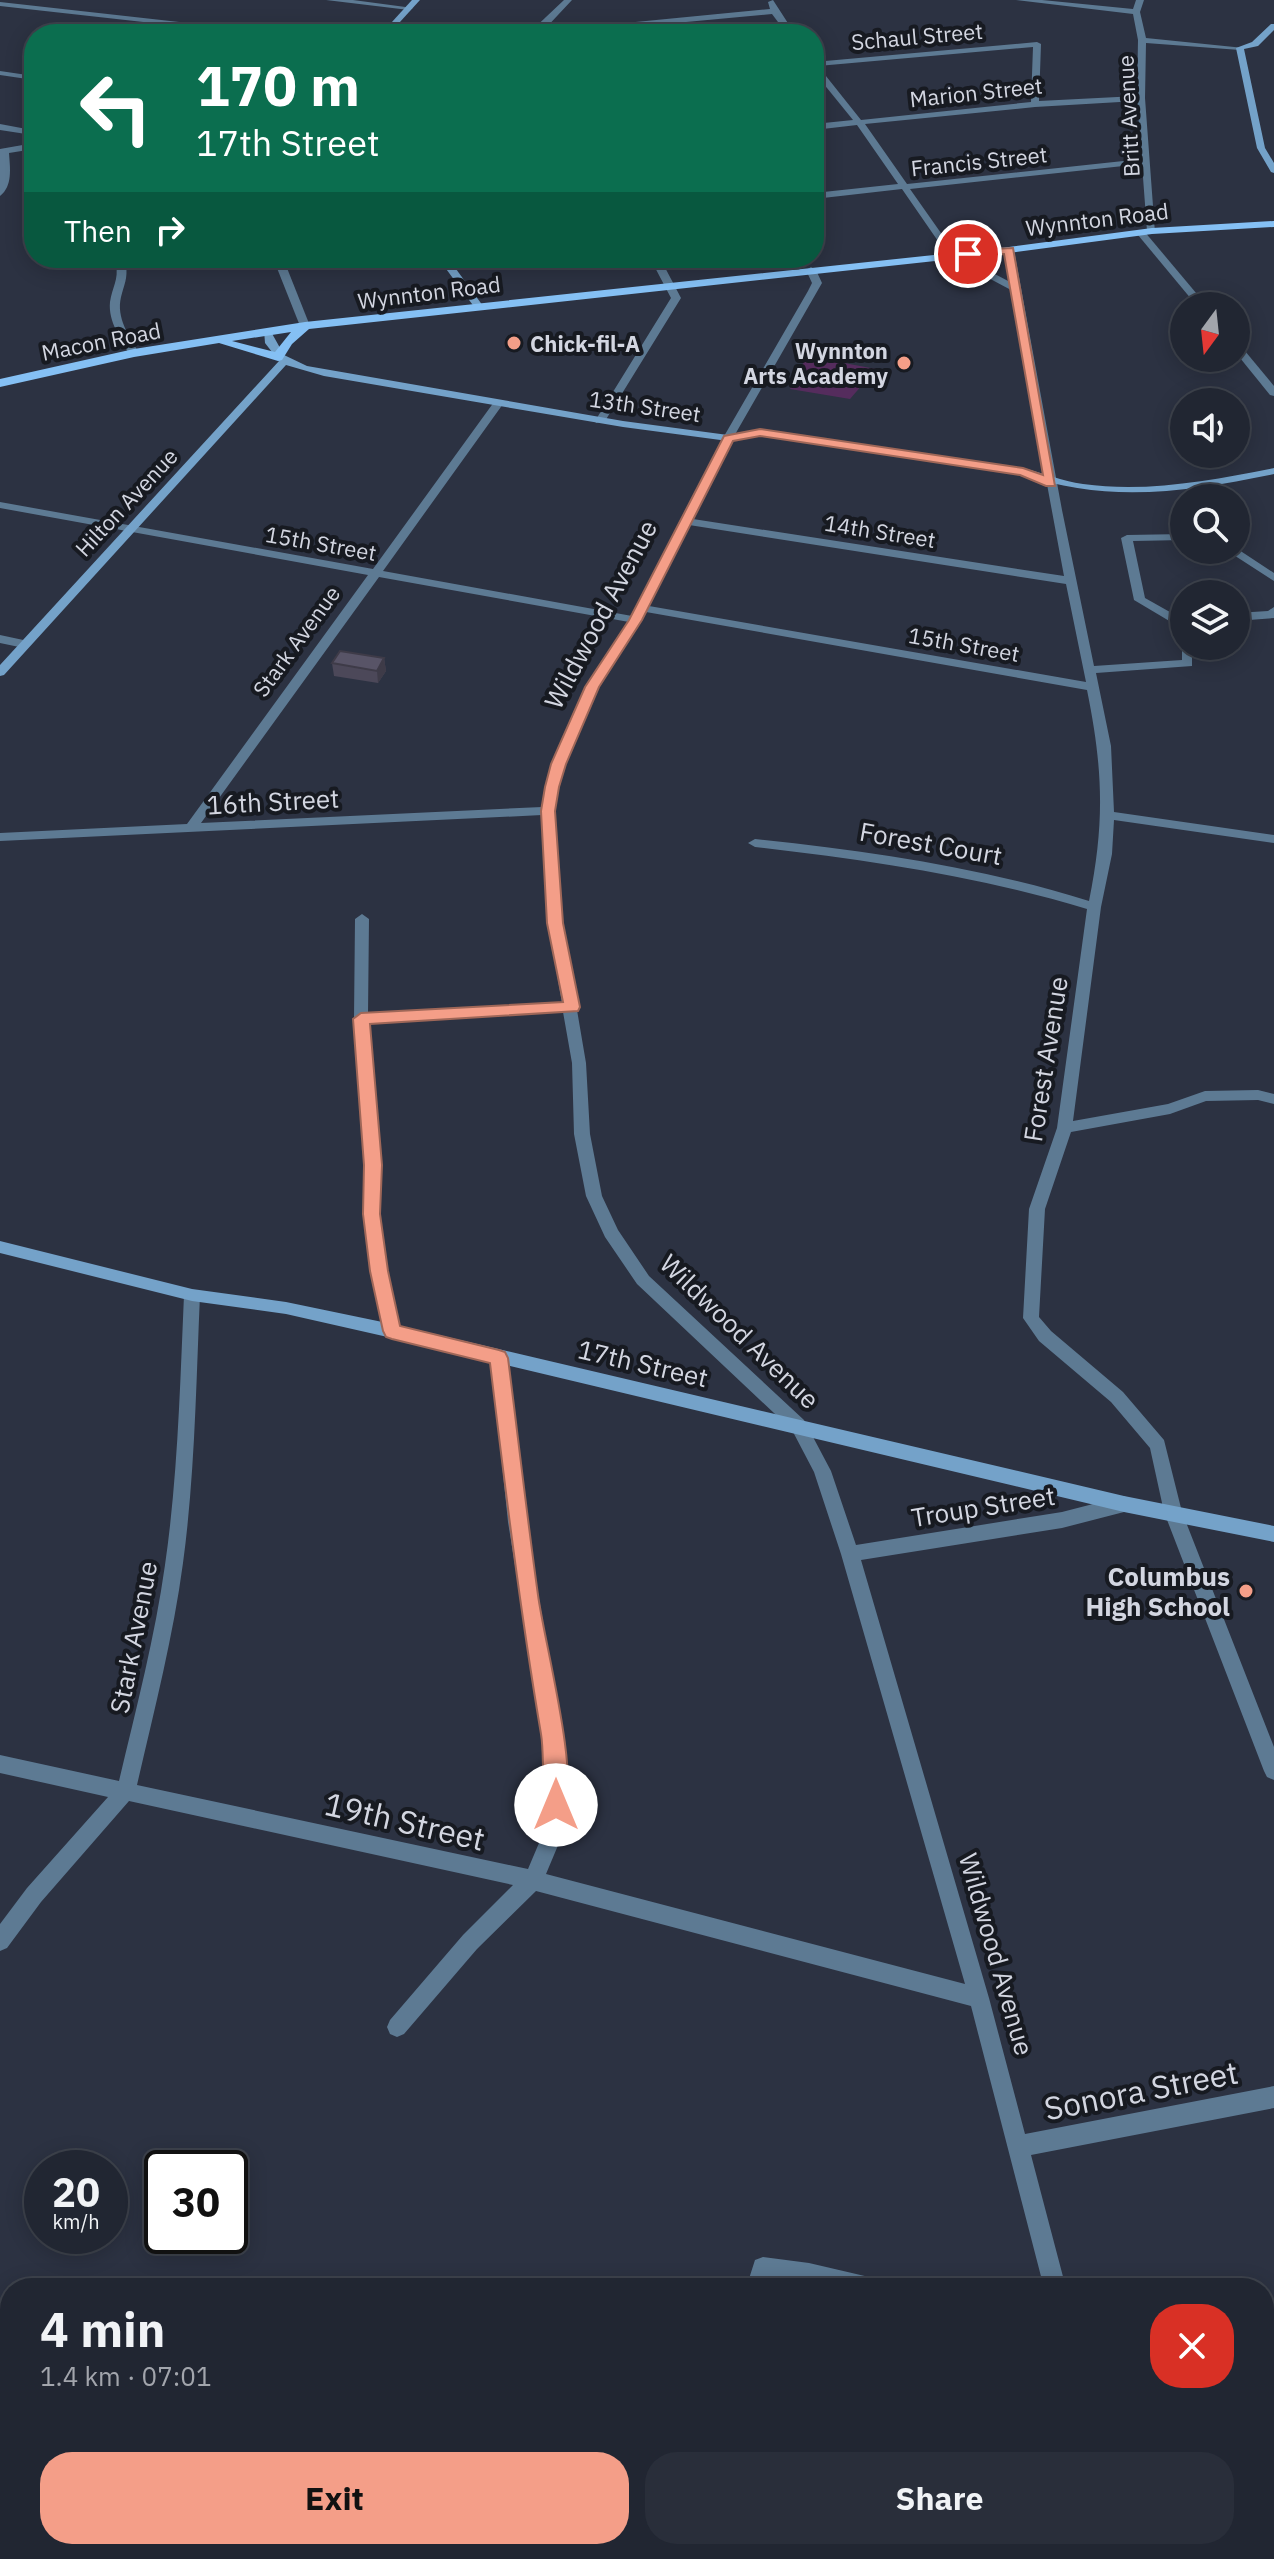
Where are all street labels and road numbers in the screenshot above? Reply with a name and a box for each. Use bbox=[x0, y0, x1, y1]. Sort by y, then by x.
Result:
street label: Schaul Street bbox=[850, 16, 984, 56]
street label: Britt Avenue bbox=[1110, 54, 1146, 178]
street label: Marion Street bbox=[908, 71, 1044, 113]
street label: Francis Street bbox=[909, 139, 1049, 183]
street label: Wynnton Road bbox=[1024, 196, 1170, 242]
street label: Wynnton Road bbox=[356, 269, 502, 315]
street label: Macon Road bbox=[39, 315, 163, 367]
street label: 13th Street bbox=[587, 384, 703, 428]
street label: Hilton Avenue bbox=[68, 442, 184, 562]
street label: 14th Street bbox=[822, 508, 938, 554]
street label: Wildwood Avenue bbox=[536, 514, 664, 714]
street label: 15th Street bbox=[263, 519, 379, 567]
street label: Stark Avenue bbox=[246, 580, 346, 702]
street label: 15th Street bbox=[906, 620, 1022, 668]
street label: 16th Street bbox=[206, 781, 340, 821]
street label: Forest Court bbox=[857, 814, 1005, 872]
street label: Forest Avenue bbox=[1015, 974, 1075, 1144]
street label: Wildwood Avenue bbox=[653, 1246, 827, 1416]
street label: 17th Street bbox=[575, 1332, 711, 1394]
street label: Troup Street bbox=[909, 1478, 1057, 1534]
street label: Stark Avenue bbox=[102, 1558, 164, 1716]
street label: 19th Street bbox=[321, 1782, 489, 1860]
street label: Wildwood Avenue bbox=[952, 1849, 1042, 2059]
street label: Sonora Street bbox=[1040, 2051, 1242, 2129]

